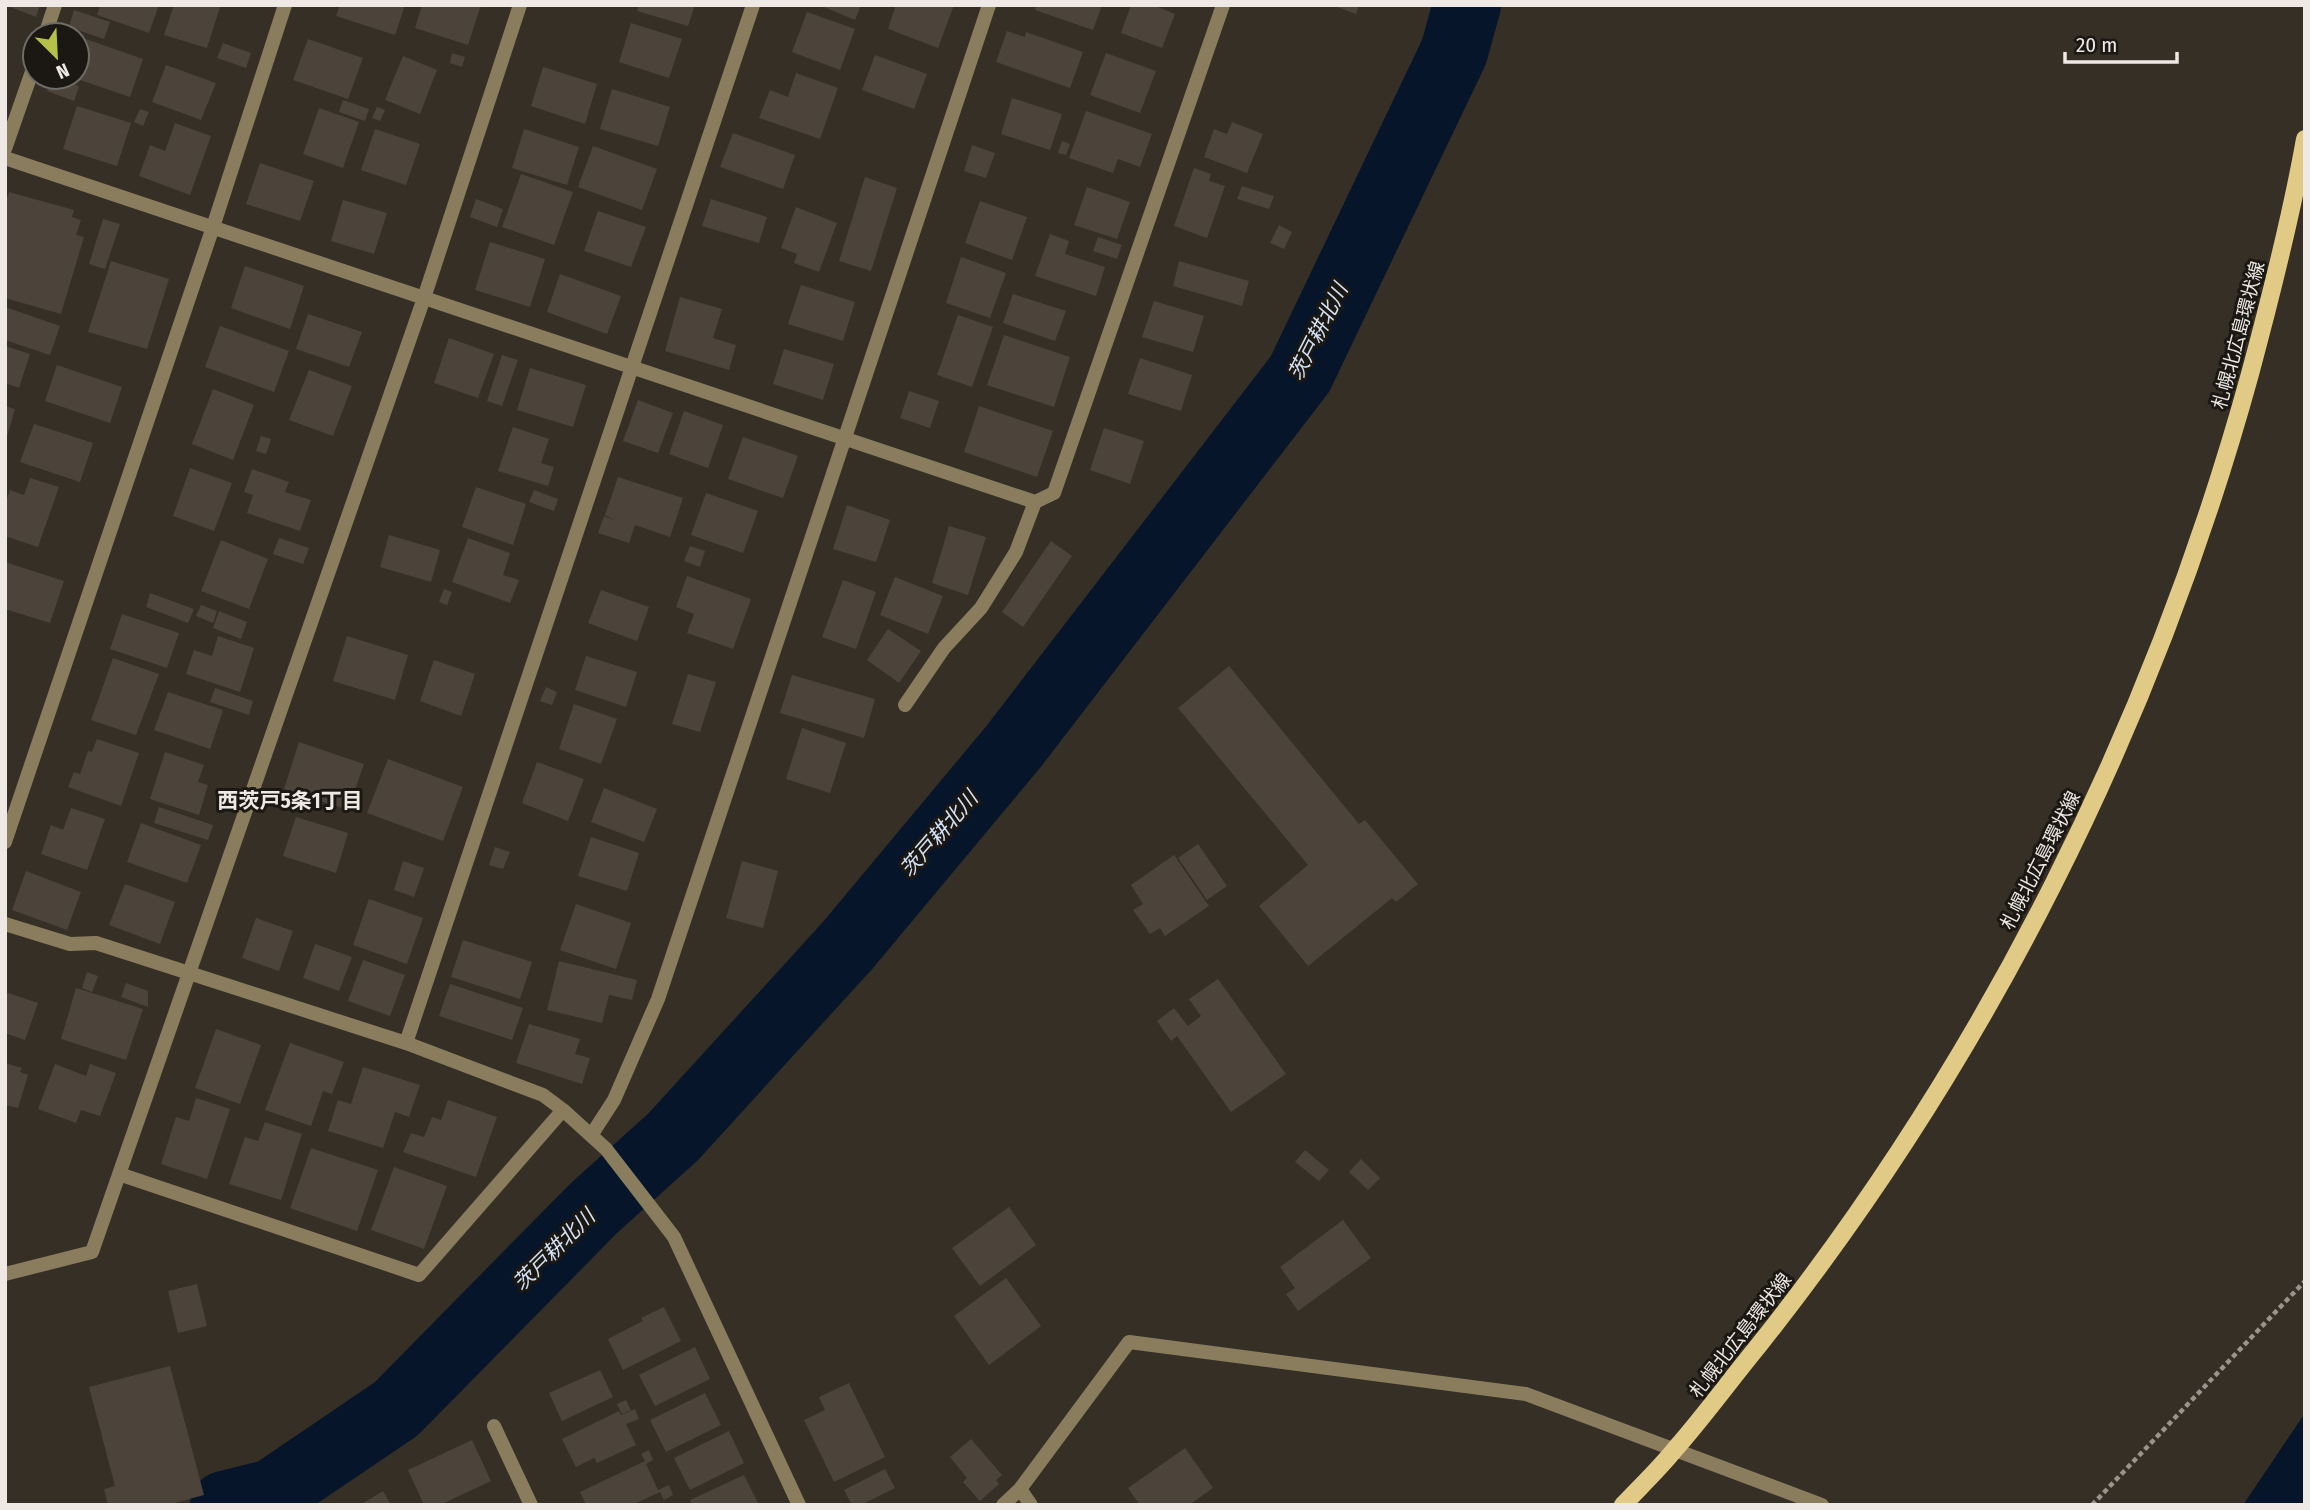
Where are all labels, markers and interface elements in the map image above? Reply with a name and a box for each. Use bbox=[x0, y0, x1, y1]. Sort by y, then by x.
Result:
north arrow bbox=[21, 21, 91, 91]
scale bar bbox=[2065, 21, 2177, 65]
text: 20 m bbox=[2076, 32, 2117, 58]
text: N bbox=[53, 58, 73, 84]
street label: 札幌北広島環状線 bbox=[2208, 259, 2269, 412]
water label: 茨戸耕北川 bbox=[1283, 278, 1354, 385]
water label: 茨戸耕北川 bbox=[895, 784, 985, 882]
street label: 札幌北広島環状線 bbox=[1996, 787, 2085, 933]
district label: 西茨戸5条1丁目 bbox=[217, 788, 363, 814]
water label: 茨戸耕北川 bbox=[508, 1202, 602, 1296]
street label: 札幌北広島環状線 bbox=[1685, 1268, 1796, 1402]

